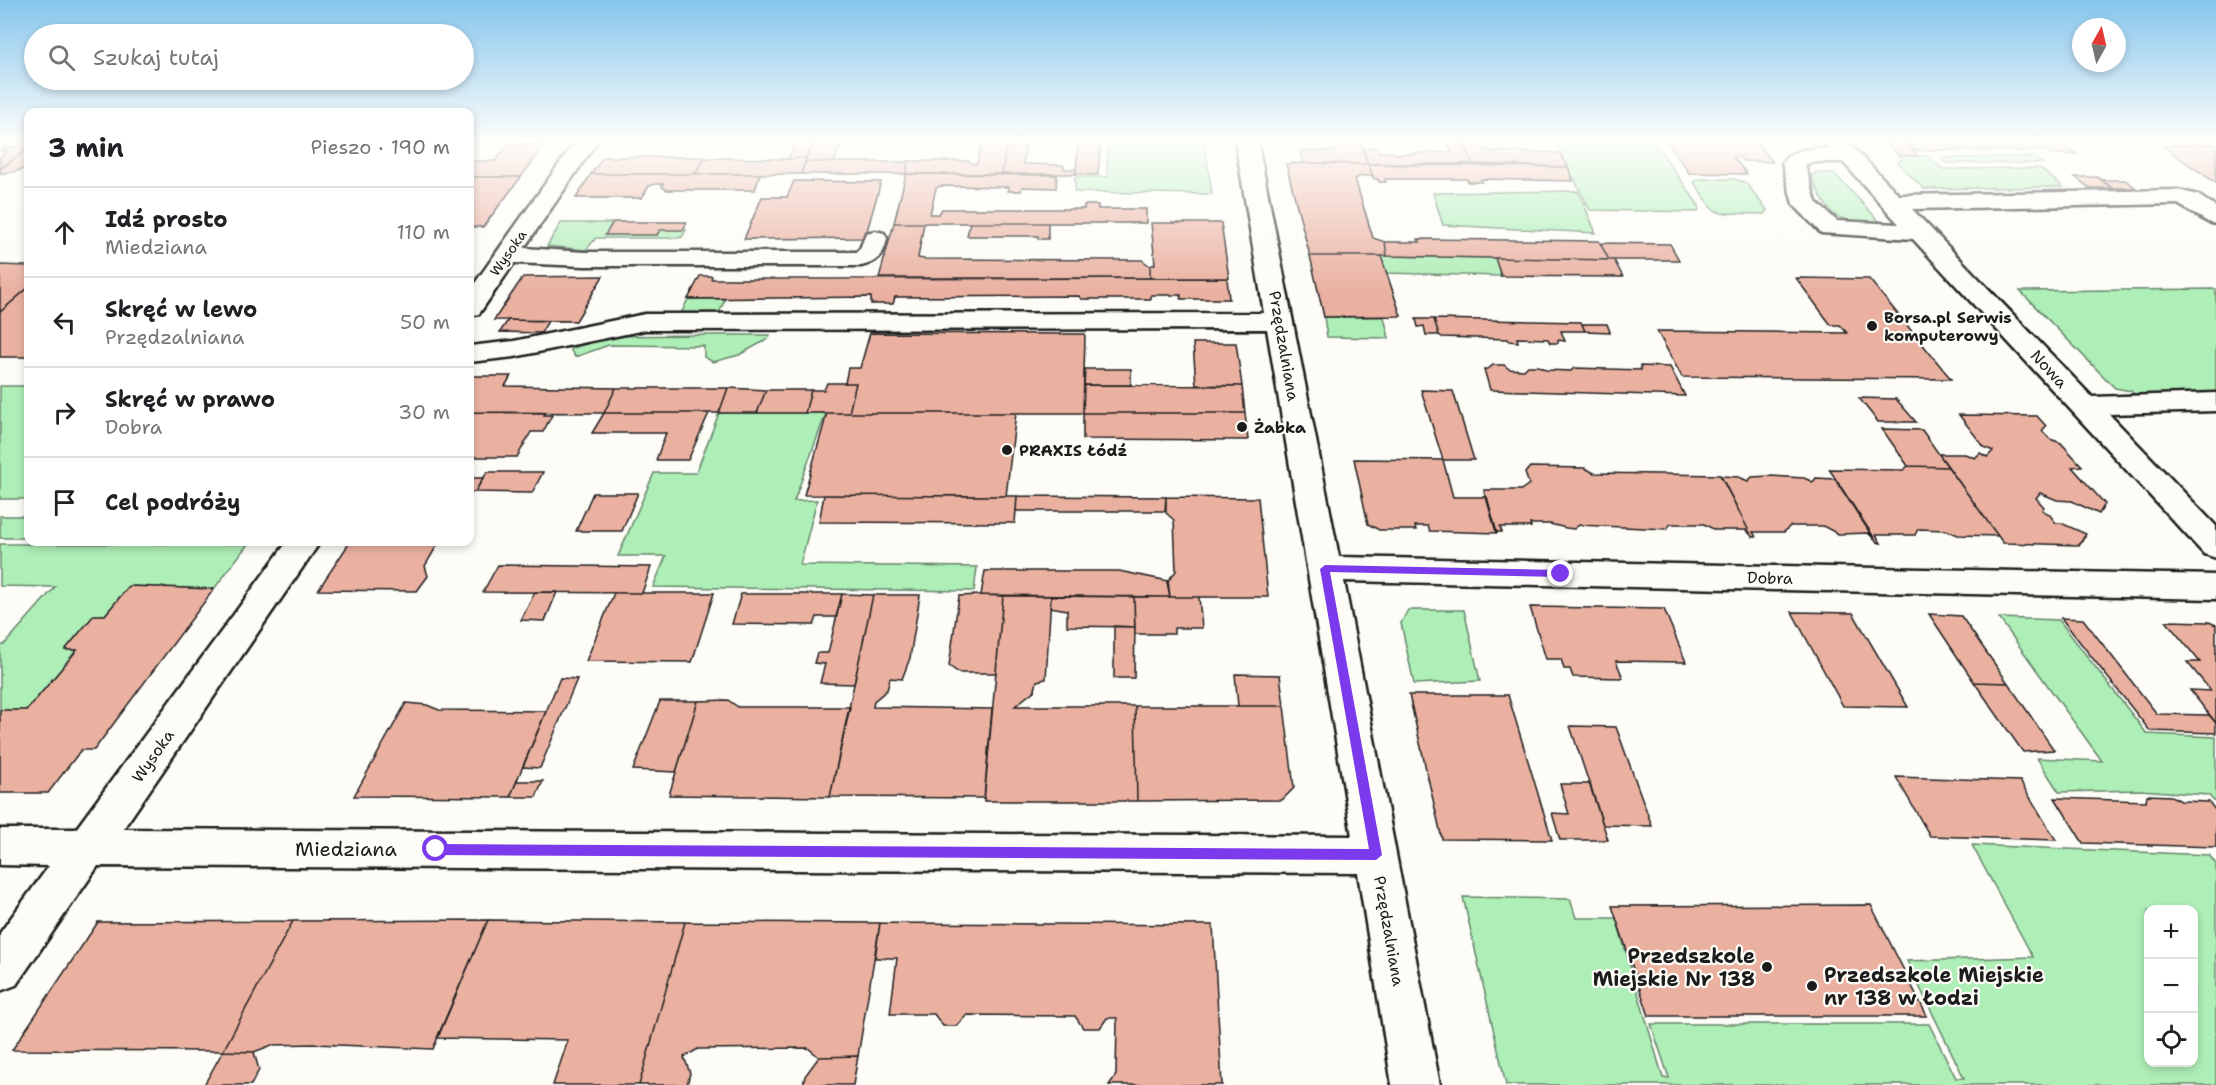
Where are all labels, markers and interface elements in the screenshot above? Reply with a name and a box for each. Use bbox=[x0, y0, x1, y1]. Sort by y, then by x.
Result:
north arrow bbox=[2072, 18, 2126, 72]
search box bbox=[24, 24, 474, 90]
icon: search bbox=[45, 41, 78, 74]
text: Szukaj tutaj bbox=[93, 43, 219, 72]
text: 3 min bbox=[48, 130, 124, 165]
text: Pieszo · 190 m bbox=[311, 134, 450, 160]
text: Idź prosto bbox=[105, 205, 228, 234]
icon: ahead bbox=[48, 216, 81, 249]
text: 110 m bbox=[396, 219, 450, 245]
street label: Wysoka bbox=[486, 226, 531, 280]
text: Miedziana bbox=[105, 234, 207, 260]
street label: Przędzalniana bbox=[1264, 289, 1304, 403]
text: Skręć w lewo bbox=[105, 295, 257, 324]
icon: left bbox=[48, 306, 81, 339]
place label: Borsa.pl Serwis komputerowy bbox=[1884, 307, 2012, 346]
text: 50 m bbox=[400, 309, 450, 335]
marker: Borsa.pl Serwis komputerowy bbox=[1865, 319, 1879, 333]
text: Przędzalniana bbox=[105, 324, 244, 350]
street label: Nowa bbox=[2026, 345, 2072, 393]
text: Skręć w prawo bbox=[105, 385, 275, 414]
icon: right bbox=[48, 396, 81, 429]
text: 30 m bbox=[398, 399, 450, 425]
text: Dobra bbox=[105, 414, 162, 440]
place label: Żabka bbox=[1254, 417, 1306, 438]
marker: Żabka bbox=[1235, 420, 1249, 434]
place label: PRAXIS Łódź bbox=[1019, 440, 1127, 461]
marker: PRAXIS Łódź bbox=[1000, 443, 1014, 457]
icon: arrive bbox=[48, 486, 81, 519]
text: Cel podróży bbox=[105, 488, 241, 517]
route end bbox=[1547, 560, 1573, 586]
street label: Dobra bbox=[1747, 567, 1793, 589]
street label: Wysoka bbox=[127, 725, 179, 787]
route start bbox=[422, 835, 448, 861]
street label: Miedziana bbox=[295, 836, 398, 862]
street label: Przędzalniana bbox=[1369, 874, 1409, 988]
map controls bbox=[2144, 905, 2198, 1067]
button: + bbox=[2144, 905, 2198, 959]
place label: Przedszkole Miejskie Nr 138 bbox=[1593, 943, 1755, 992]
button: − bbox=[2144, 959, 2198, 1013]
marker: Przedszkole Miejskie Nr 138 bbox=[1760, 960, 1774, 974]
place label: Przedszkole Miejskie nr 138 w Łodzi bbox=[1824, 962, 2044, 1011]
marker: Przedszkole Miejskie nr 138 w Łodzi bbox=[1805, 979, 1819, 993]
button: locate bbox=[2144, 1013, 2198, 1067]

